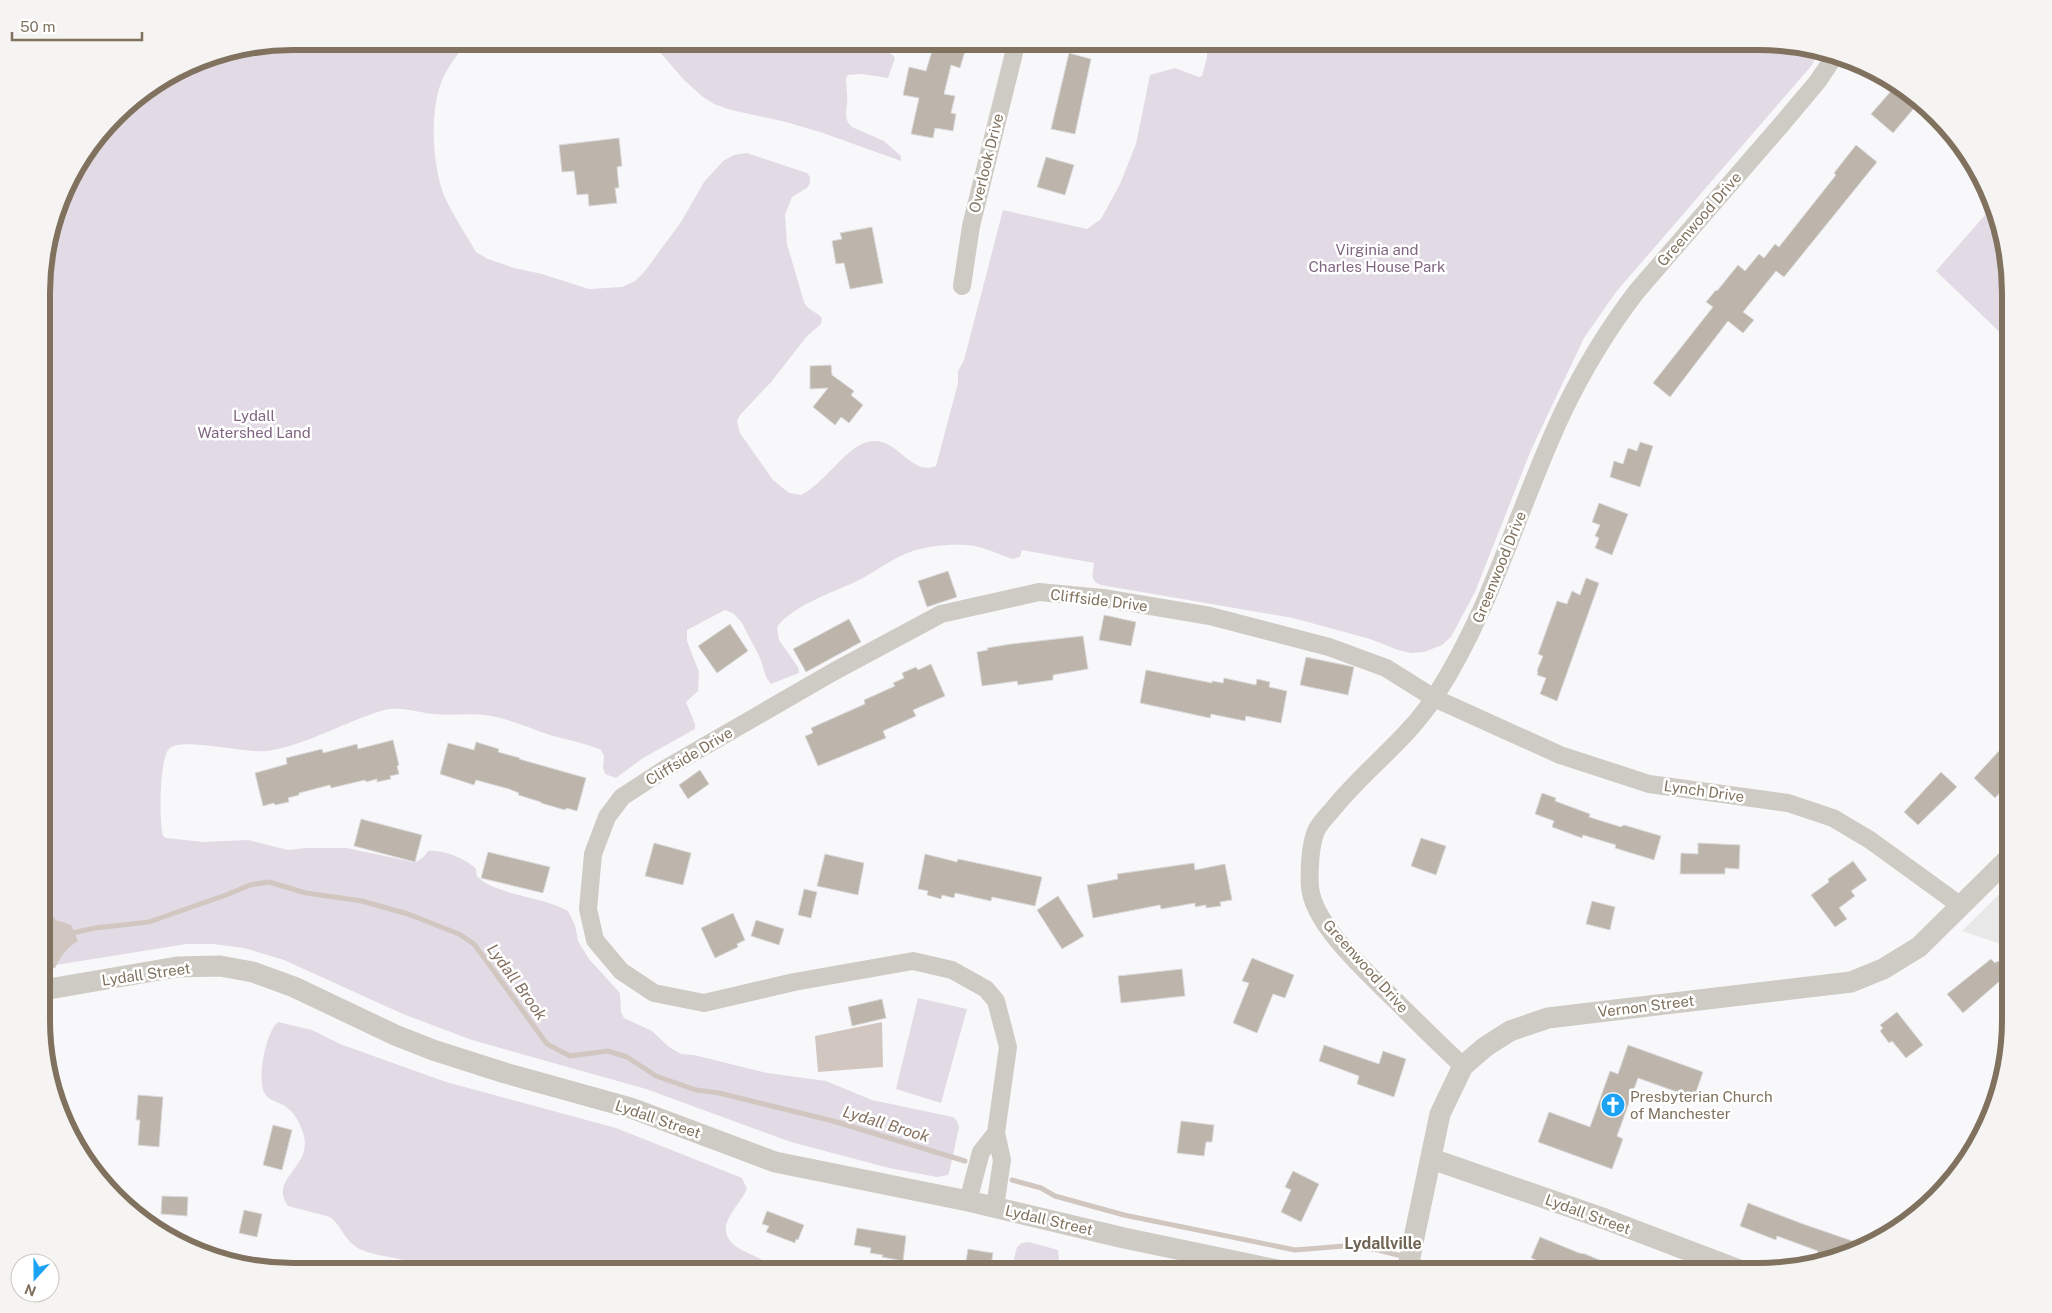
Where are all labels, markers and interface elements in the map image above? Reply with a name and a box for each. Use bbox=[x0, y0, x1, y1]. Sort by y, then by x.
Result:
scale bar bbox=[12, 10, 142, 42]
text: 50 m bbox=[20, 18, 55, 35]
street label: Overlook Drive bbox=[965, 112, 1007, 214]
street label: Greenwood Drive bbox=[1654, 168, 1744, 270]
park label: Virginia and Charles House Park bbox=[1308, 241, 1446, 275]
park label: Lydall Watershed Land bbox=[197, 407, 311, 441]
street label: Greenwood Drive bbox=[1469, 509, 1529, 625]
street label: Cliffside Drive bbox=[1049, 586, 1149, 614]
street label: Cliffside Drive bbox=[643, 723, 735, 789]
street label: Lynch Drive bbox=[1663, 777, 1745, 805]
street label: Greenwood Drive bbox=[1320, 916, 1412, 1016]
water label: Lydall Brook bbox=[483, 940, 551, 1024]
street label: Lydall Street bbox=[100, 959, 192, 989]
street label: Vernon Street bbox=[1597, 992, 1695, 1020]
place label: Presbyterian Church of Manchester bbox=[1630, 1088, 1773, 1122]
church icon: Presbyterian Church of Manchester bbox=[1600, 1092, 1626, 1118]
street label: Lydall Street bbox=[613, 1096, 703, 1142]
water label: Lydall Brook bbox=[840, 1102, 932, 1146]
street label: Lydall Street bbox=[1543, 1191, 1633, 1237]
street label: Lydall Street bbox=[1003, 1202, 1095, 1238]
district label: Lydallville bbox=[1344, 1234, 1422, 1253]
north arrow bbox=[10, 1253, 60, 1303]
text: N bbox=[22, 1281, 38, 1300]

